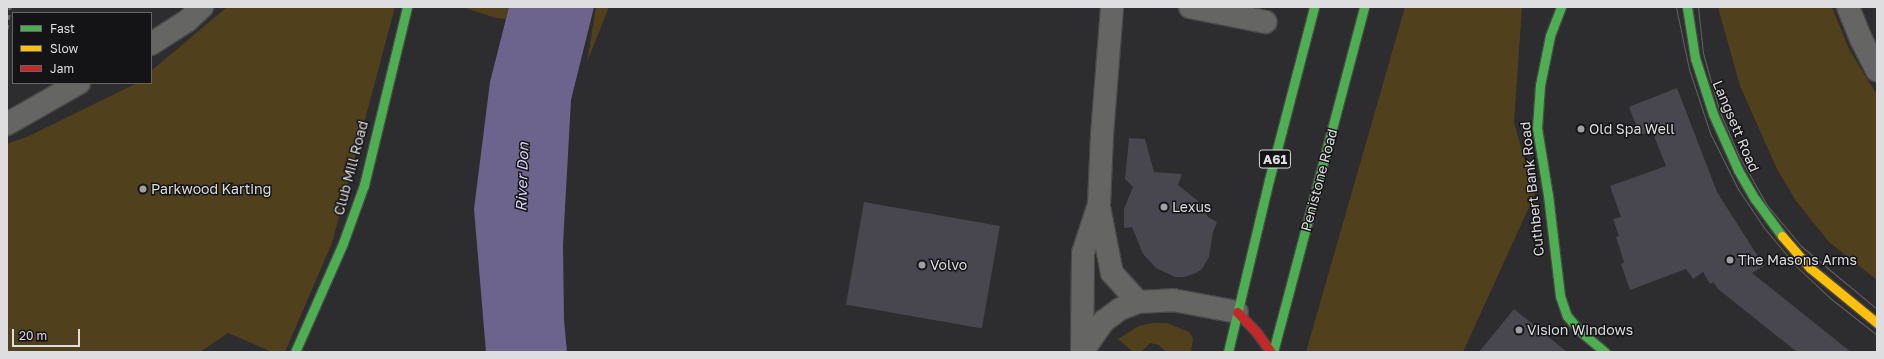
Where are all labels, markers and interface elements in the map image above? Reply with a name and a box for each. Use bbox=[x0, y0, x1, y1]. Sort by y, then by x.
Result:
legend bbox=[12, 12, 152, 84]
text: Fast bbox=[50, 21, 75, 36]
text: Slow bbox=[50, 41, 78, 56]
text: Jam bbox=[50, 61, 74, 76]
street label: Langsett Road bbox=[1709, 78, 1763, 174]
street label: Club Mill Road bbox=[330, 119, 372, 217]
street label: Cuthbert Bank Road bbox=[1517, 121, 1547, 257]
place label: Old Spa Well bbox=[1589, 121, 1675, 137]
marker: Old Spa Well bbox=[1576, 124, 1586, 134]
street label: Penistone Road bbox=[1297, 127, 1341, 233]
water label: River Don bbox=[512, 142, 532, 212]
road number: A61 bbox=[1258, 148, 1292, 170]
place label: Parkwood Karting bbox=[151, 181, 271, 197]
marker: Parkwood Karting bbox=[138, 184, 148, 194]
place label: Lexus bbox=[1172, 199, 1211, 215]
marker: Lexus bbox=[1159, 202, 1169, 212]
place label: The Masons Arms bbox=[1738, 252, 1857, 268]
marker: The Masons Arms bbox=[1725, 255, 1735, 265]
place label: Volvo bbox=[930, 257, 967, 273]
marker: Volvo bbox=[917, 260, 927, 270]
scale bar bbox=[14, 321, 82, 347]
place label: Vision Windows bbox=[1527, 322, 1633, 338]
marker: Vision Windows bbox=[1514, 325, 1524, 335]
text: 20 m bbox=[19, 328, 47, 343]

